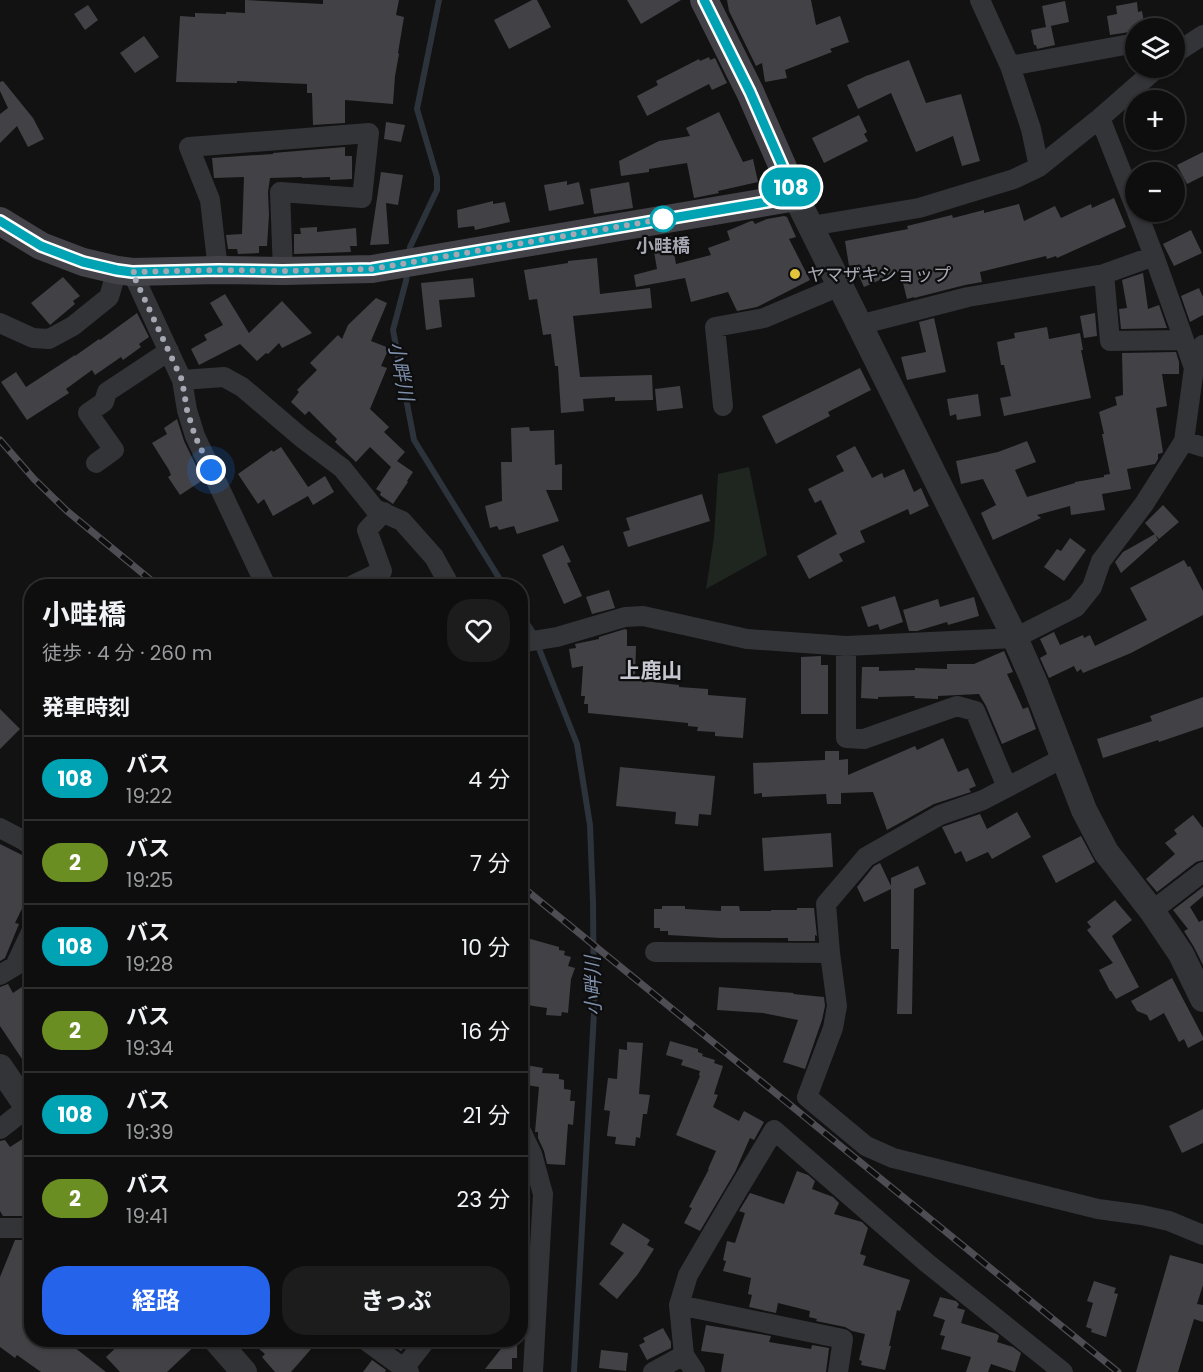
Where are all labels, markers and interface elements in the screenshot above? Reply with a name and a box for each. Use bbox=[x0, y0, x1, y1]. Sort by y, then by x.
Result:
map controls bbox=[1125, 18, 1185, 222]
button: layers bbox=[1125, 18, 1185, 78]
button: + bbox=[1125, 90, 1185, 150]
button: − bbox=[1125, 162, 1185, 222]
line badge: 108 bbox=[756, 168, 826, 207]
text: 108 bbox=[773, 173, 809, 202]
marker: 小畦橋 bbox=[650, 206, 676, 232]
place label: 小畦橋 bbox=[636, 233, 690, 258]
place label: ヤマザキショップ bbox=[807, 262, 951, 287]
marker: ヤマザキショップ bbox=[788, 267, 802, 281]
water label: 小畔川 bbox=[382, 339, 421, 405]
your location bbox=[196, 455, 226, 485]
text: 小畦橋 bbox=[42, 595, 126, 634]
button: heart bbox=[447, 599, 510, 662]
text: 徒歩 · 4 分 · 260 m bbox=[42, 639, 212, 667]
district label: 上鹿山 bbox=[620, 656, 683, 685]
text: 発車時刻 bbox=[42, 692, 130, 723]
text: バス bbox=[126, 749, 170, 780]
text: 108 bbox=[57, 764, 93, 793]
text: 4 分 bbox=[468, 764, 510, 795]
text: 19:22 bbox=[126, 782, 172, 810]
text: バス bbox=[126, 833, 170, 864]
text: 2 bbox=[69, 848, 81, 877]
text: 7 分 bbox=[470, 848, 510, 879]
text: 19:25 bbox=[126, 866, 173, 894]
text: バス bbox=[126, 917, 170, 948]
text: 108 bbox=[57, 932, 93, 961]
text: 10 分 bbox=[461, 932, 510, 963]
text: 19:28 bbox=[126, 950, 173, 978]
water label: 小畔川 bbox=[578, 954, 608, 1016]
text: バス bbox=[126, 1001, 170, 1032]
text: 2 bbox=[69, 1016, 81, 1045]
text: 16 分 bbox=[461, 1016, 510, 1047]
text: 19:34 bbox=[126, 1034, 174, 1062]
text: バス bbox=[126, 1085, 170, 1116]
text: 108 bbox=[57, 1100, 93, 1129]
text: 21 分 bbox=[462, 1100, 510, 1131]
text: 19:39 bbox=[126, 1118, 174, 1146]
text: バス bbox=[126, 1169, 170, 1200]
text: 2 bbox=[69, 1184, 81, 1213]
text: 23 分 bbox=[457, 1184, 510, 1215]
text: 19:41 bbox=[126, 1202, 168, 1230]
button: 経路 bbox=[42, 1266, 270, 1335]
button: きっぷ bbox=[282, 1266, 510, 1335]

